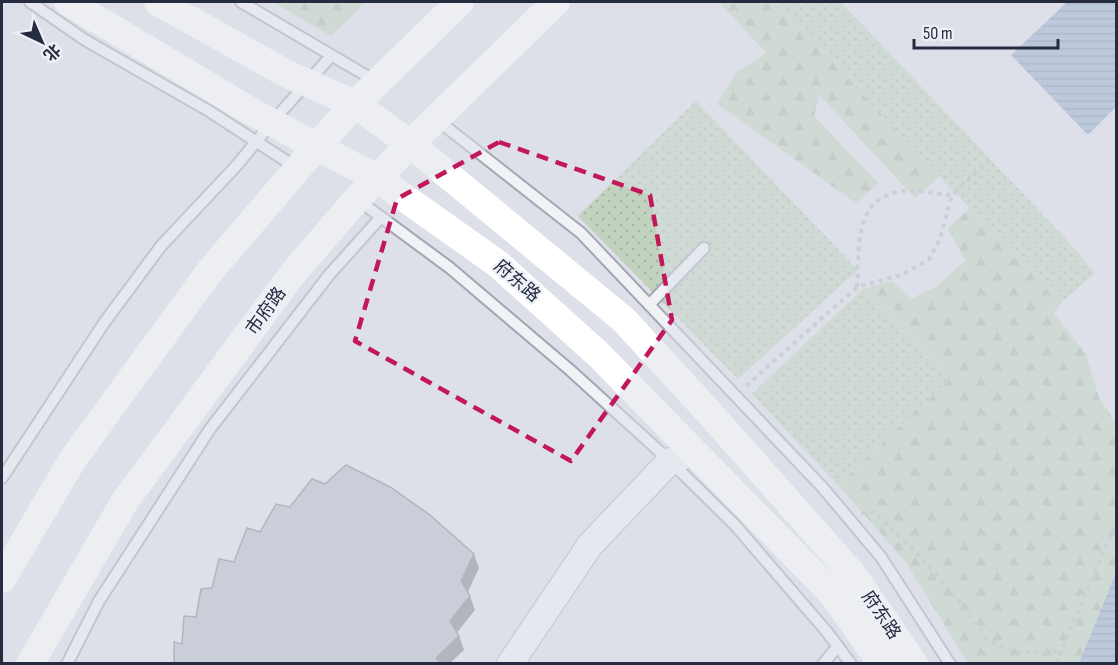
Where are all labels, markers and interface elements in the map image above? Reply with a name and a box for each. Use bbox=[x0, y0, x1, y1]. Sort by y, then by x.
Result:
north arrow bbox=[12, 12, 72, 72]
scale bar bbox=[914, 12, 1058, 50]
text: 50 m bbox=[923, 23, 953, 44]
text: 北 bbox=[39, 39, 64, 64]
street label: 府东路 bbox=[490, 255, 544, 307]
street label: 市府路 bbox=[242, 283, 290, 339]
street label: 府东路 bbox=[857, 587, 905, 643]

